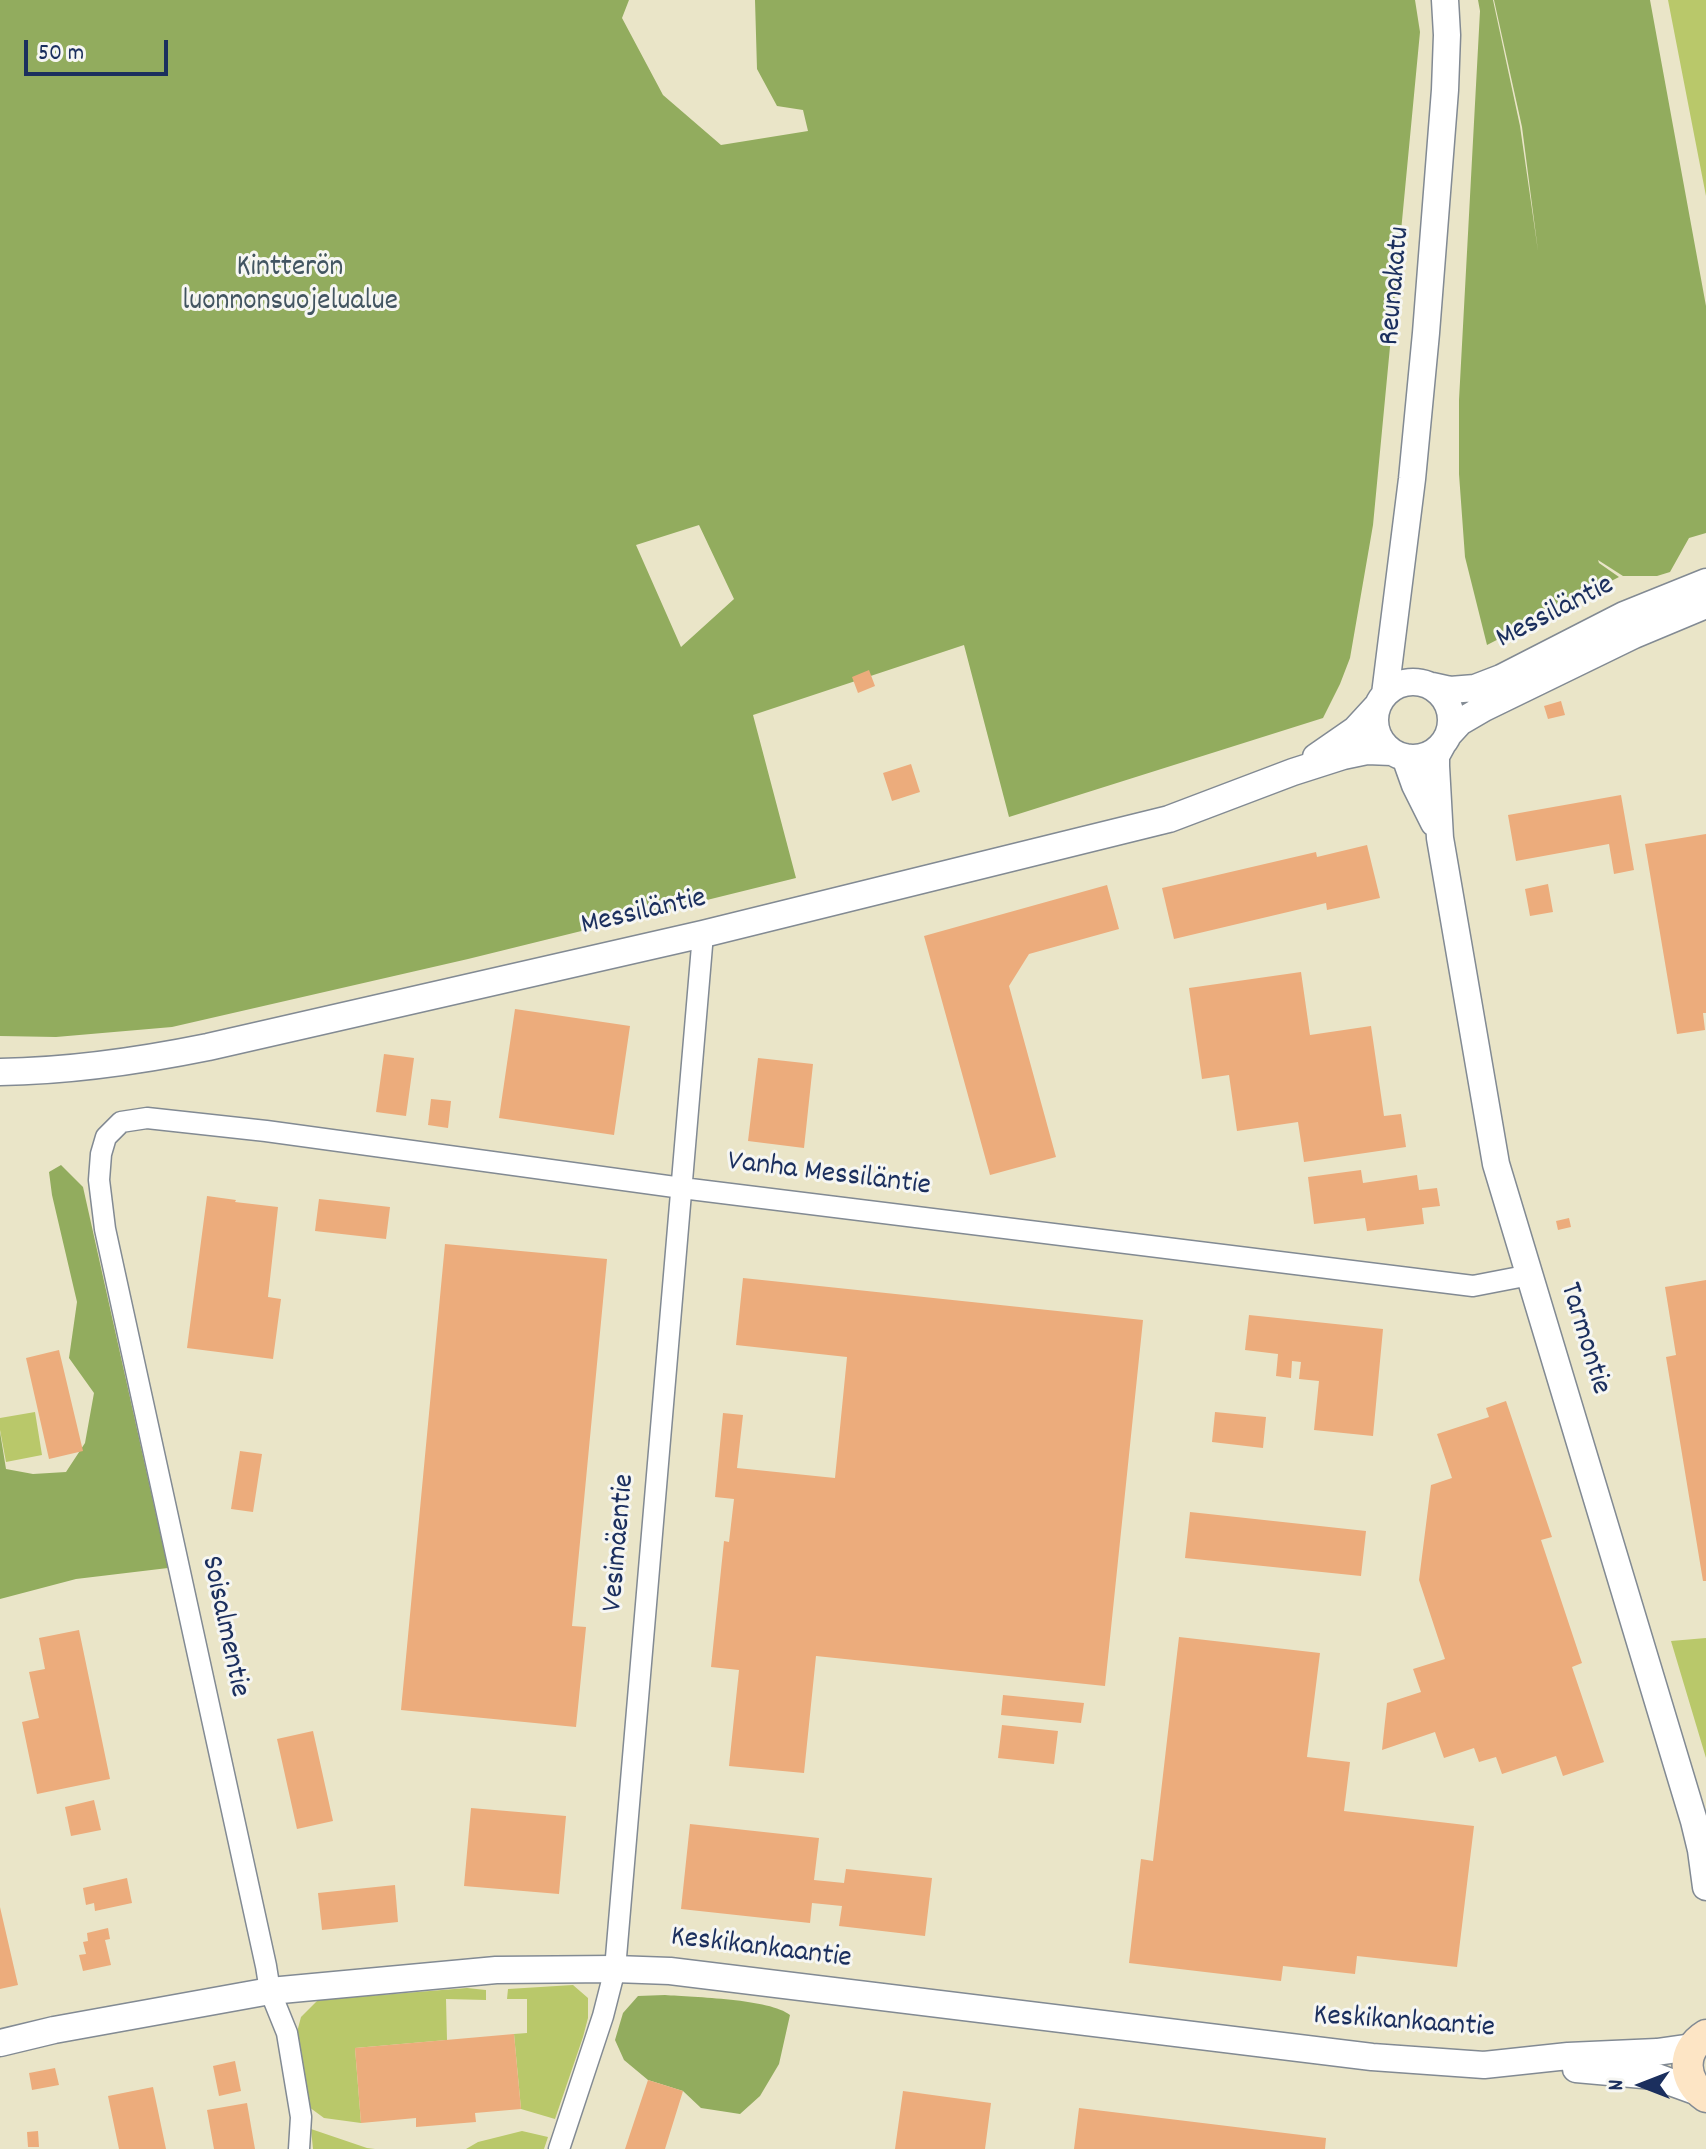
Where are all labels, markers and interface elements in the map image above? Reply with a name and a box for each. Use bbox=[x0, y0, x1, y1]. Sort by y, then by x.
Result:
scale bar bbox=[28, 24, 172, 74]
text: 50 m bbox=[38, 37, 84, 71]
street label: Reunakatu bbox=[1374, 225, 1420, 347]
park label: Kintterön luonnonsuojelualue bbox=[182, 252, 398, 322]
street label: Messiläntie bbox=[1491, 569, 1621, 659]
street label: Messiläntie bbox=[578, 882, 710, 946]
street label: Vanha Messiläntie bbox=[725, 1146, 933, 1206]
street label: Tarmontie bbox=[1549, 1279, 1617, 1399]
street label: Vesimäentie bbox=[597, 1473, 645, 1613]
street label: Soisalmentie bbox=[190, 1553, 256, 1701]
street label: Keskikankaantie bbox=[669, 1921, 853, 1979]
street label: Keskikankaantie bbox=[1312, 2000, 1496, 2048]
north arrow bbox=[1602, 2045, 1682, 2125]
text: N bbox=[1602, 2080, 1633, 2090]

